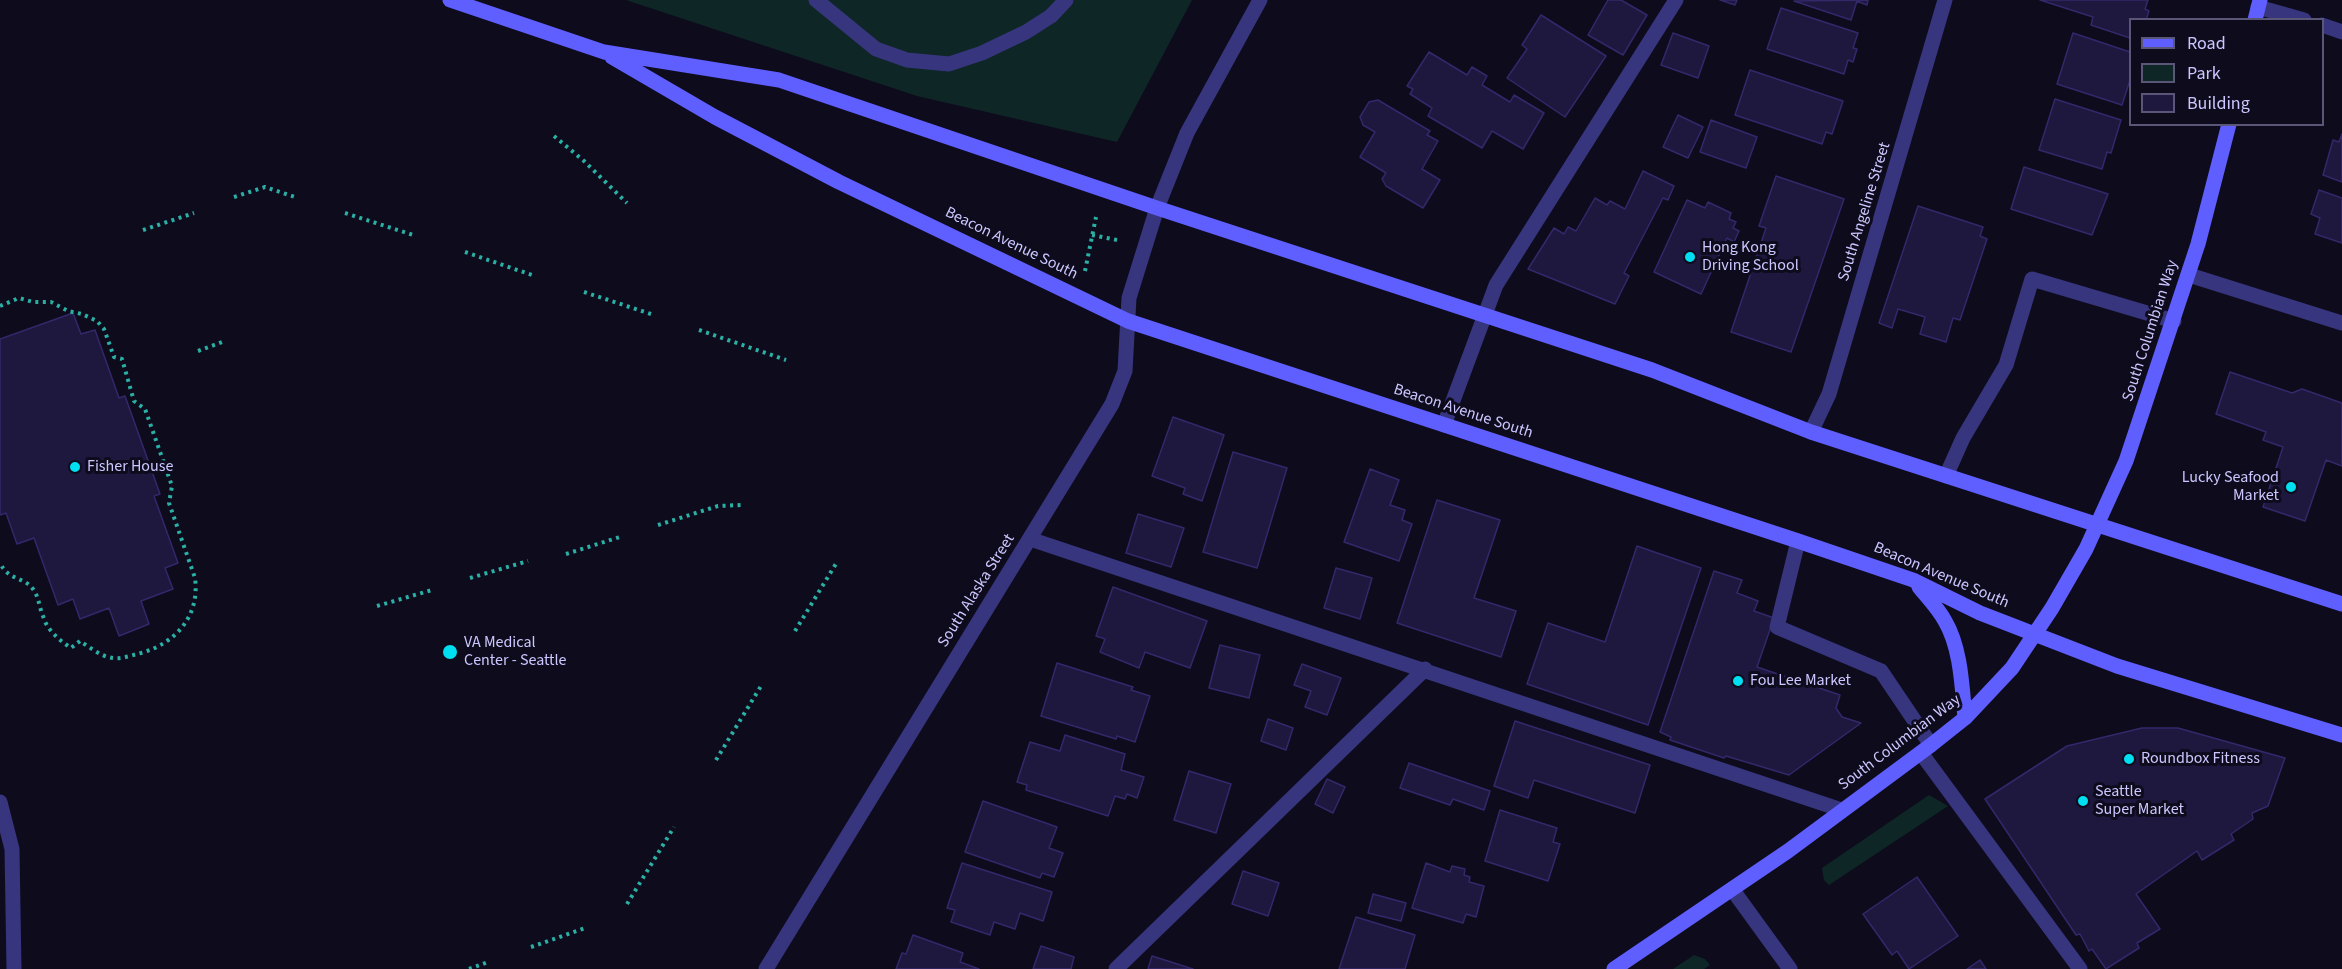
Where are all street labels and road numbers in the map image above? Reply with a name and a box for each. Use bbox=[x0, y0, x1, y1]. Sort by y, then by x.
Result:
street label: South Angeline Street bbox=[1835, 140, 1895, 284]
street label: Beacon Avenue South bbox=[941, 204, 1081, 284]
street label: South Columbian Way bbox=[2119, 258, 2183, 404]
street label: Beacon Avenue South bbox=[1391, 380, 1535, 444]
street label: South Alaska Street bbox=[934, 531, 1020, 651]
street label: Beacon Avenue South bbox=[1870, 539, 2012, 613]
street label: South Columbian Way bbox=[1835, 691, 1965, 795]

